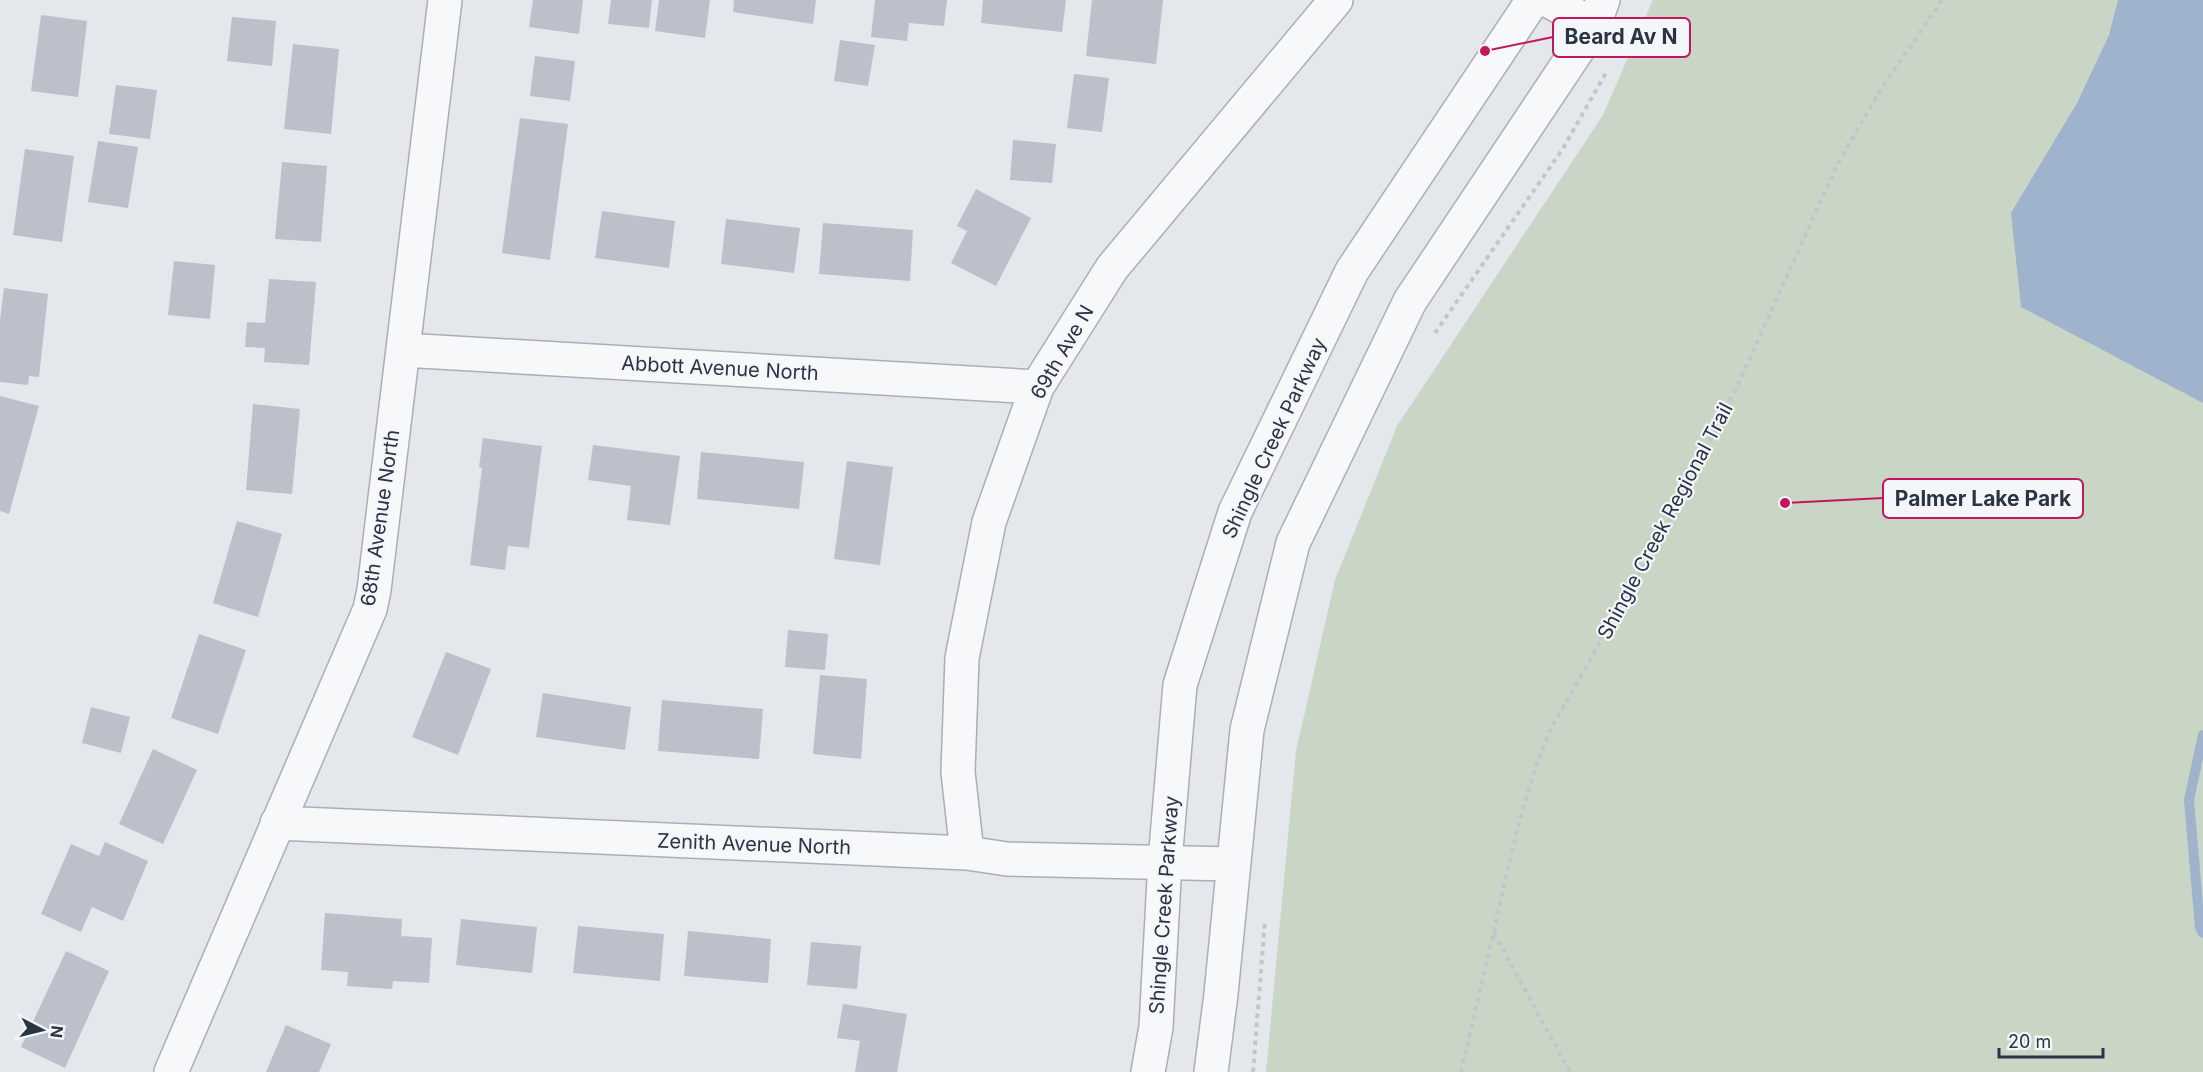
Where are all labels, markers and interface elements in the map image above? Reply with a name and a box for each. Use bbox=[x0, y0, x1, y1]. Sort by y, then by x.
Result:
callout: Beard Av N bbox=[1553, 18, 1690, 57]
text: Beard Av N bbox=[1565, 24, 1677, 49]
street label: 69th Ave N bbox=[1025, 301, 1099, 403]
street label: Shingle Creek Parkway bbox=[1217, 334, 1331, 542]
street label: Abbott Avenue North bbox=[621, 351, 819, 385]
street label: Shingle Creek Regional Trail bbox=[1592, 399, 1738, 643]
street label: 68th Avenue North bbox=[356, 428, 404, 608]
callout: Palmer Lake Park bbox=[1883, 479, 2083, 518]
text: Palmer Lake Park bbox=[1895, 486, 2072, 511]
street label: Shingle Creek Parkway bbox=[1144, 795, 1184, 1015]
street label: Zenith Avenue North bbox=[657, 829, 851, 859]
north arrow bbox=[12, 1000, 72, 1060]
scale bar bbox=[1999, 1021, 2102, 1059]
text: N bbox=[46, 1025, 68, 1039]
text: 20 m bbox=[2008, 1031, 2051, 1052]

